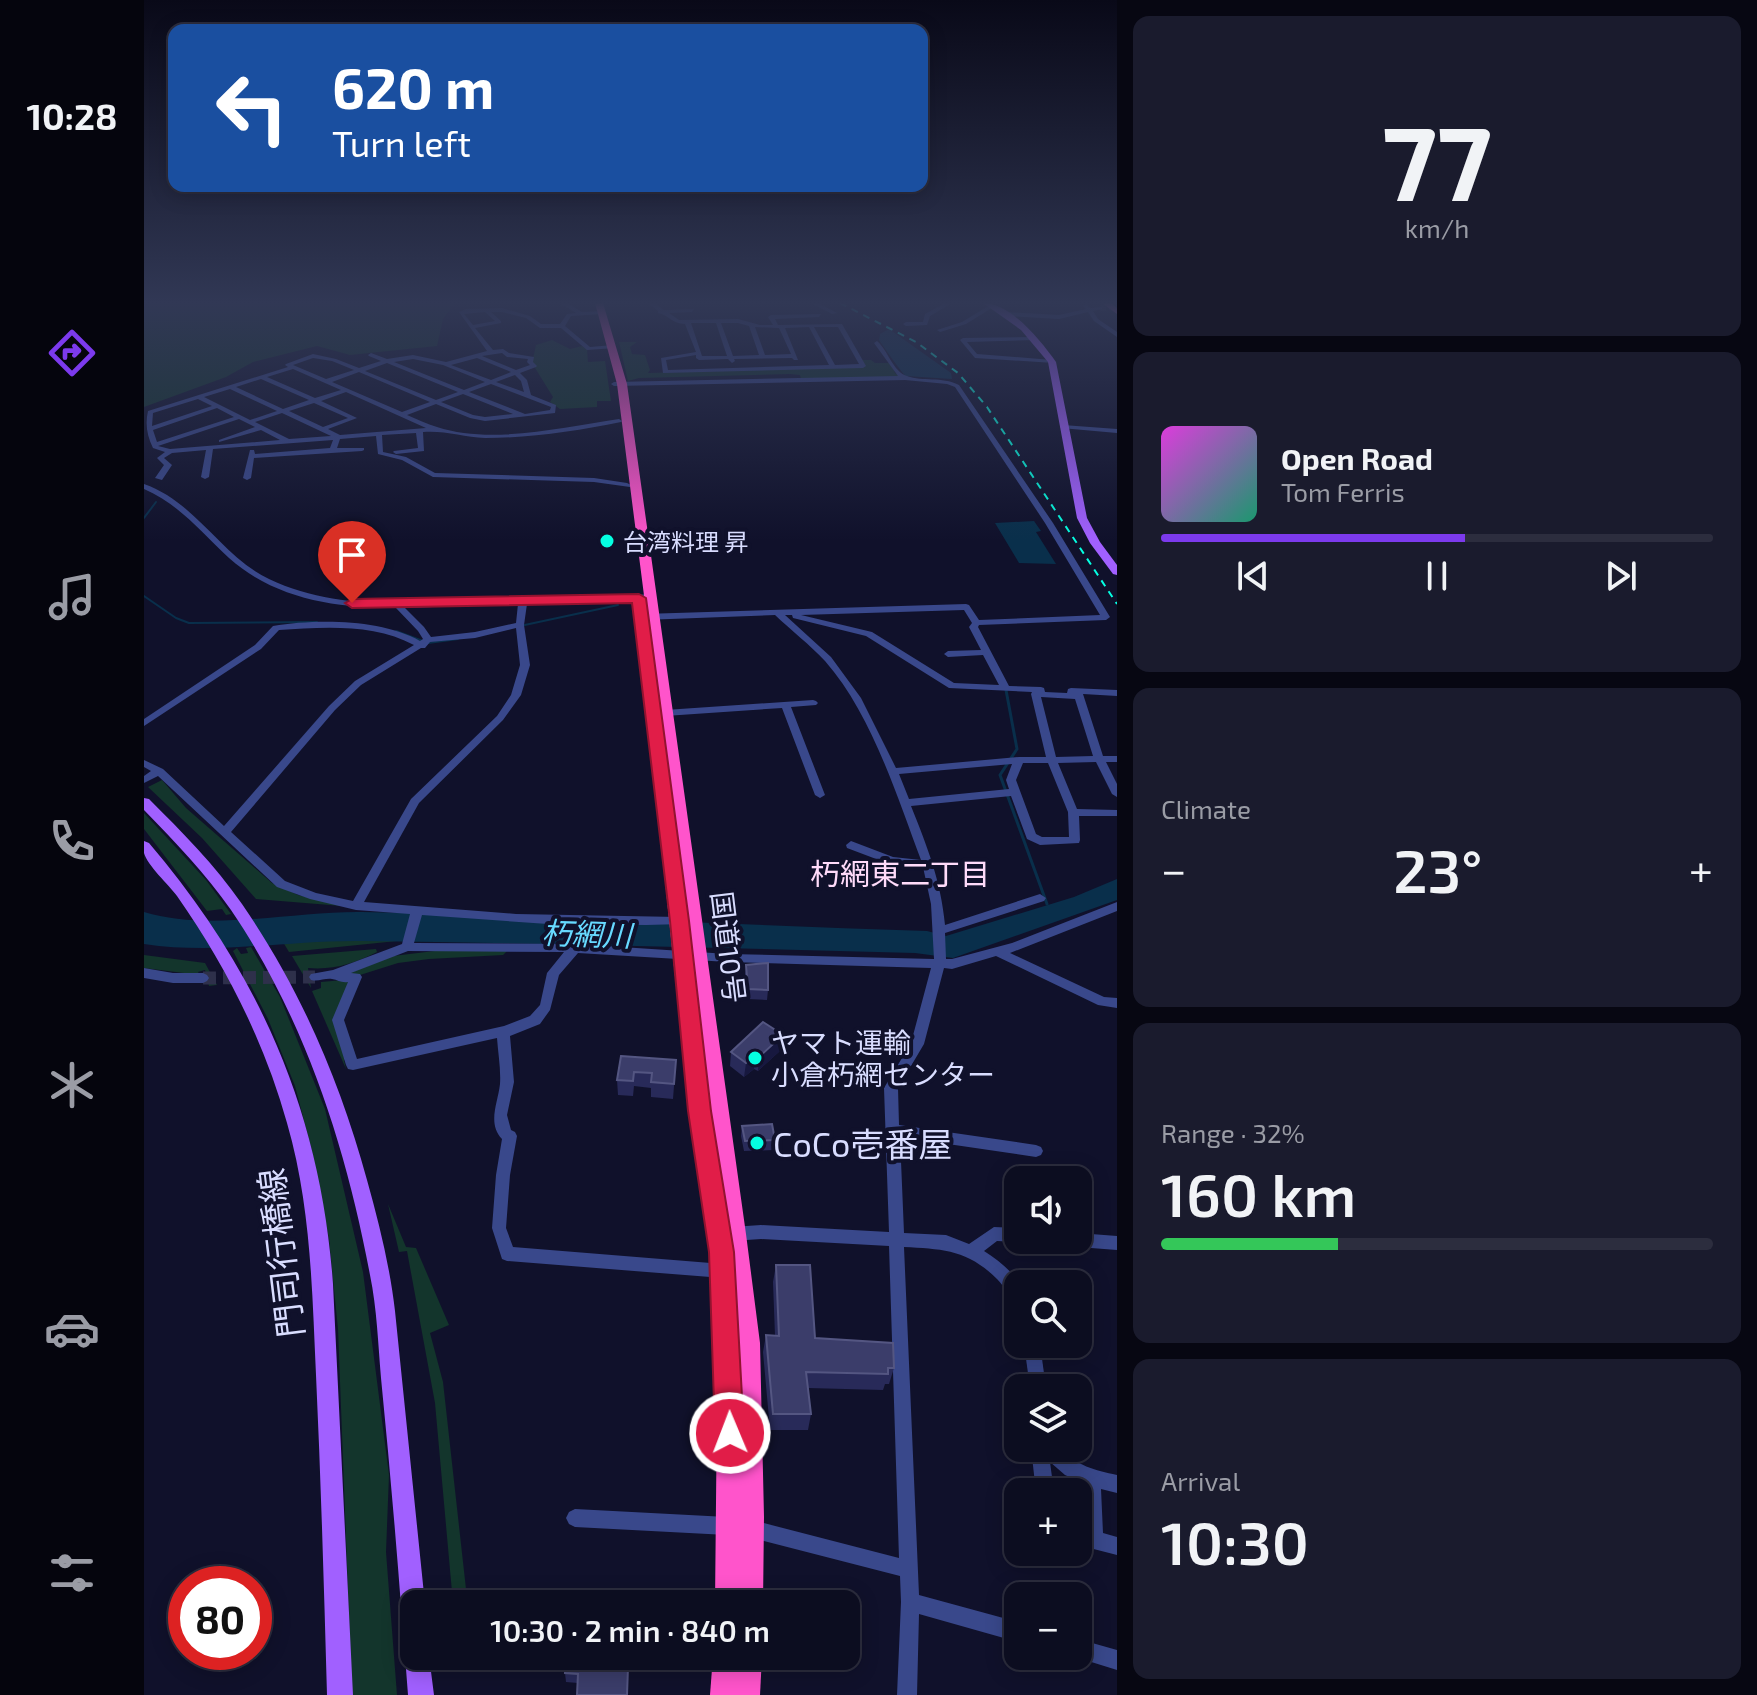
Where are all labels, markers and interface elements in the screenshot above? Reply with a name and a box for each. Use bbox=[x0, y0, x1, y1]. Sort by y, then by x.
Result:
text: 620 m bbox=[332, 53, 494, 120]
icon: left bbox=[200, 56, 304, 160]
text: 10:28 bbox=[27, 94, 117, 137]
text: 77 bbox=[1382, 97, 1492, 222]
text: Turn left bbox=[332, 121, 471, 164]
text: km/h bbox=[1405, 212, 1469, 243]
icon: directions bbox=[44, 325, 100, 381]
text: Open Road bbox=[1281, 440, 1433, 476]
text: Tom Ferris bbox=[1281, 476, 1405, 507]
pin bbox=[318, 521, 386, 603]
place label: 台湾料理 昇 bbox=[623, 527, 748, 556]
marker: 台湾料理 昇 bbox=[598, 532, 616, 550]
icon: arrive bbox=[330, 533, 374, 577]
icon: previous bbox=[1231, 554, 1275, 598]
icon: pause bbox=[1415, 554, 1459, 598]
icon: next bbox=[1599, 554, 1643, 598]
icon: music bbox=[44, 569, 100, 625]
text: Climate bbox=[1161, 793, 1251, 824]
icon: phone bbox=[44, 813, 100, 869]
text: 23° bbox=[1393, 833, 1482, 905]
text: − bbox=[1161, 842, 1187, 895]
text: + bbox=[1689, 842, 1713, 895]
district label: 朽網東二丁目 bbox=[810, 855, 990, 891]
street label: 国道10号 bbox=[705, 889, 753, 1005]
water label: 朽網川 bbox=[541, 913, 636, 953]
place label: ヤマト運輸 小倉朽網センター bbox=[771, 1025, 995, 1091]
marker: ヤマト運輸 小倉朽網センター bbox=[746, 1049, 764, 1067]
icon: climate bbox=[44, 1057, 100, 1113]
text: Range · 32% bbox=[1161, 1117, 1305, 1148]
place label: CoCo壱番屋 bbox=[773, 1123, 952, 1164]
marker: CoCo壱番屋 bbox=[748, 1134, 766, 1152]
text: 160 km bbox=[1161, 1157, 1356, 1229]
street label: 門司行橋線 bbox=[249, 1166, 311, 1340]
map controls bbox=[1004, 1166, 1092, 1670]
button: sound bbox=[1004, 1166, 1092, 1254]
button: search bbox=[1004, 1270, 1092, 1358]
icon: car bbox=[44, 1301, 100, 1357]
button: layers bbox=[1004, 1374, 1092, 1462]
position arrow bbox=[688, 1391, 772, 1475]
text: Arrival bbox=[1161, 1465, 1240, 1496]
button: + bbox=[1004, 1478, 1092, 1566]
text: 10:30 bbox=[1161, 1505, 1309, 1577]
icon: filters bbox=[44, 1545, 100, 1601]
speed limit sign: 80 bbox=[168, 1566, 272, 1670]
button: − bbox=[1004, 1582, 1092, 1670]
text: 10:30 · 2 min · 840 m bbox=[490, 1612, 770, 1648]

